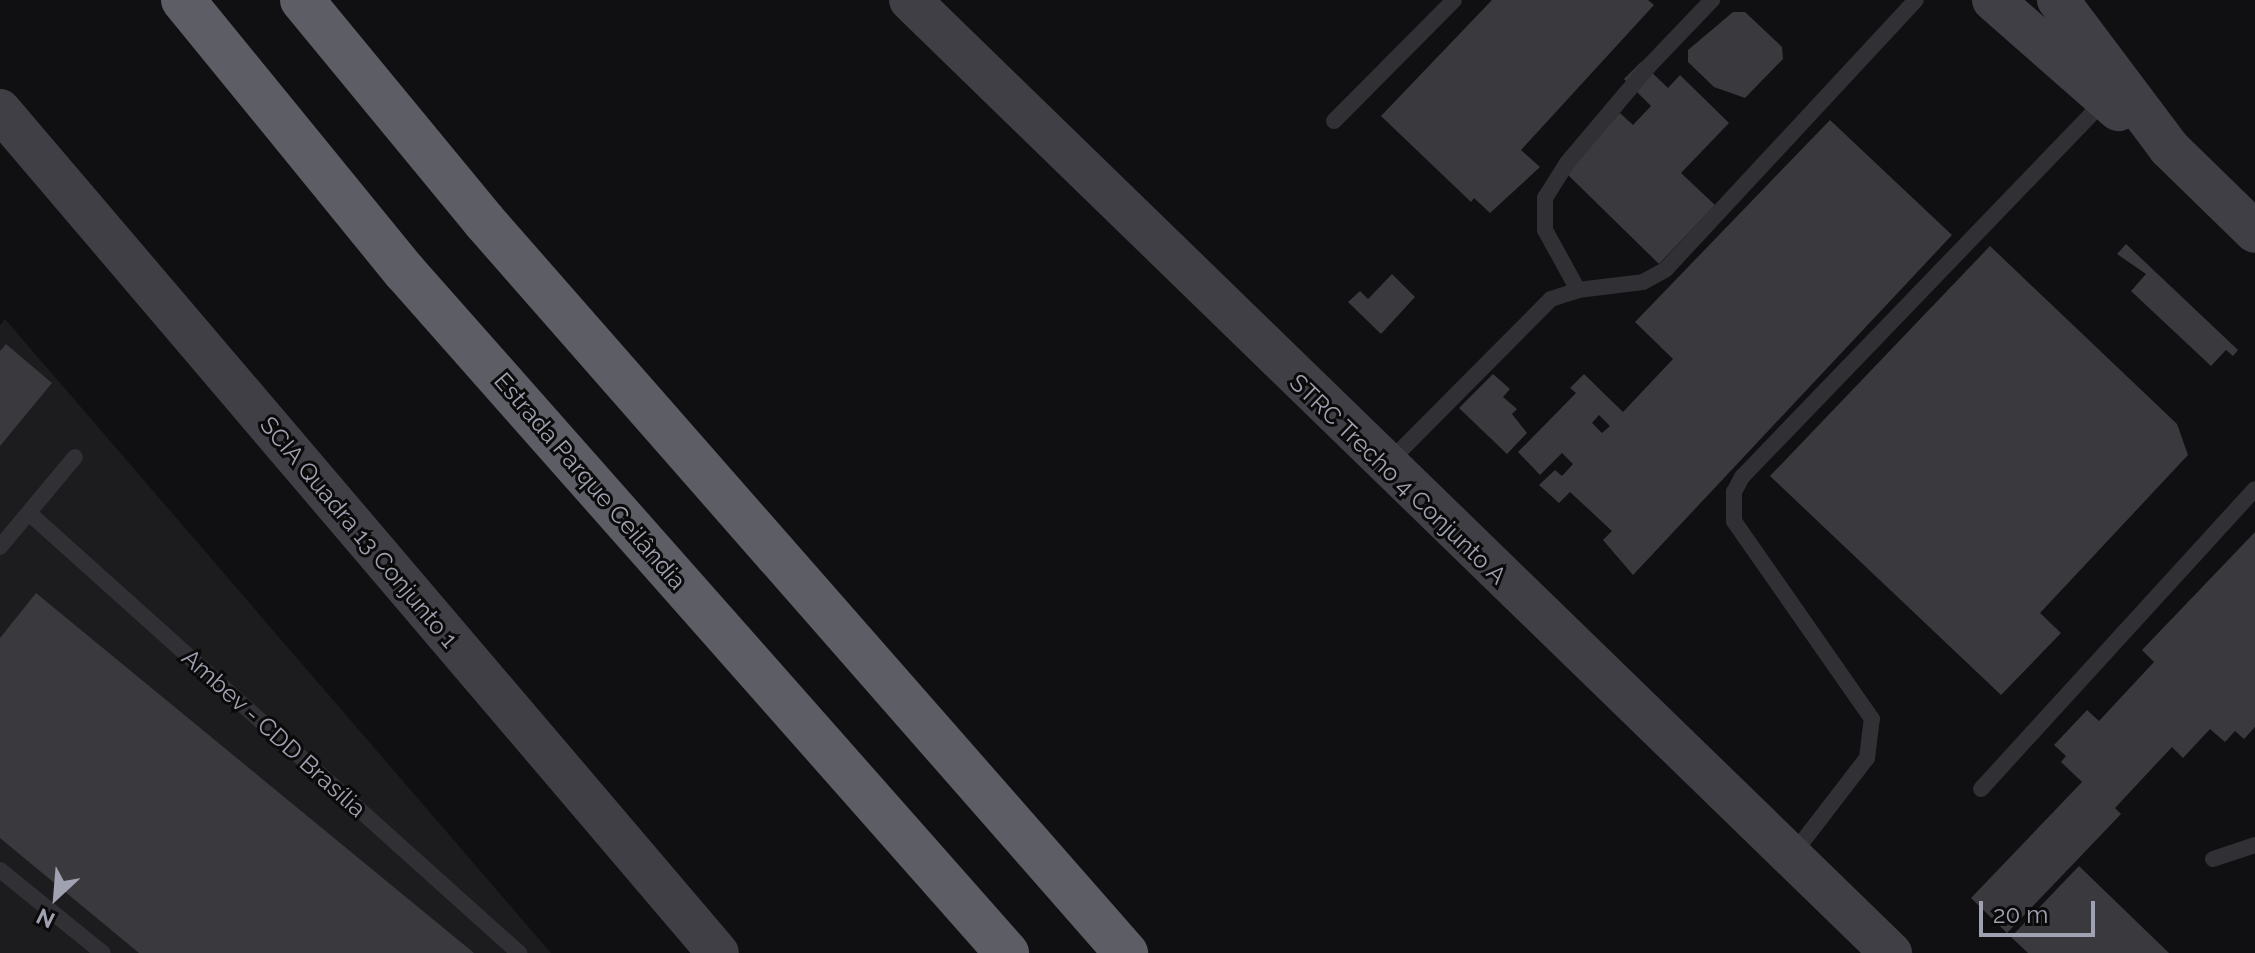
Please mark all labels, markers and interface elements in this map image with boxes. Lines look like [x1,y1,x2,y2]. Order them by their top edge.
street label: Estrada Parque Ceilândia [488,367,692,595]
street label: STRC Trecho 4 Conjunto A [1283,367,1513,591]
street label: SCIA Quadra 13 Conjunto 1 [254,410,464,654]
street label: Ambev - CDD Brasília [176,643,372,823]
north arrow [16,857,96,937]
scale bar [1983,885,2099,935]
text: 20 m [1993,900,2048,929]
text: N [32,903,59,934]

